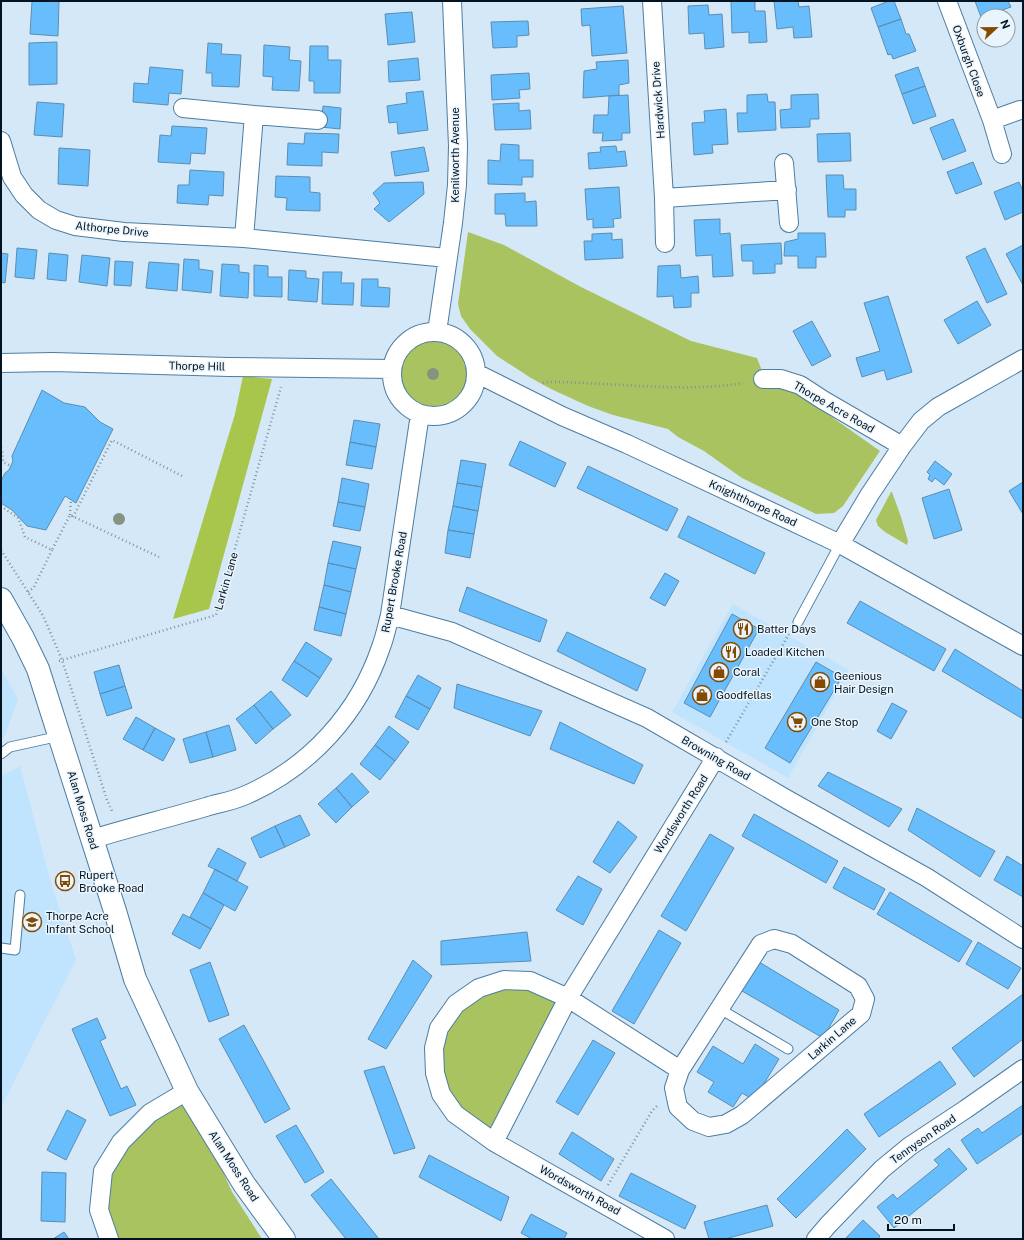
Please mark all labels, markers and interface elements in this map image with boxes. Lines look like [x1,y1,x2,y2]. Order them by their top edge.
north arrow [976,8,1016,48]
text: N [998,18,1012,30]
street label: Oxburgh Close [950,23,988,99]
street label: Hardwick Drive [649,61,667,139]
street label: Kenilworth Avenue [449,107,461,203]
street label: Althorpe Drive [75,219,149,239]
street label: Thorpe Hill [169,360,225,372]
street label: Thorpe Acre Road [791,379,877,435]
street label: Knightthorpe Road [707,477,799,529]
street label: Rupert Brooke Road [379,530,409,634]
street label: Larkin Lane [212,551,240,611]
restaurant icon: Batter Days [732,618,754,640]
place label: Batter Days [757,623,817,635]
restaurant icon: Loaded Kitchen [720,641,742,663]
place label: Loaded Kitchen [745,646,825,658]
shop icon: Coral [708,661,730,683]
place label: Coral [733,666,760,678]
place label: Geenious Hair Design [834,670,894,695]
shop icon: Geenious Hair Design [809,671,831,693]
shop icon: Goodfellas [691,684,713,706]
place label: Goodfellas [716,689,772,701]
supermarket icon: One Stop [786,711,808,733]
place label: One Stop [811,716,859,728]
street label: Browning Road [679,733,753,783]
street label: Alan Moss Road [65,769,101,851]
street label: Wordsworth Road [652,772,710,856]
place label: Rupert Brooke Road [79,869,144,894]
bus stop icon: Rupert Brooke Road [54,870,76,892]
place label: Thorpe Acre Infant School [46,910,114,935]
school or university icon: Thorpe Acre Infant School [21,911,43,933]
street label: Larkin Lane [806,1014,858,1062]
street label: Tennyson Road [888,1112,958,1166]
street label: Alan Moss Road [207,1128,261,1204]
street label: Wordsworth Road [537,1163,623,1217]
scale bar [888,1206,954,1232]
text: 20 m [894,1213,922,1227]

